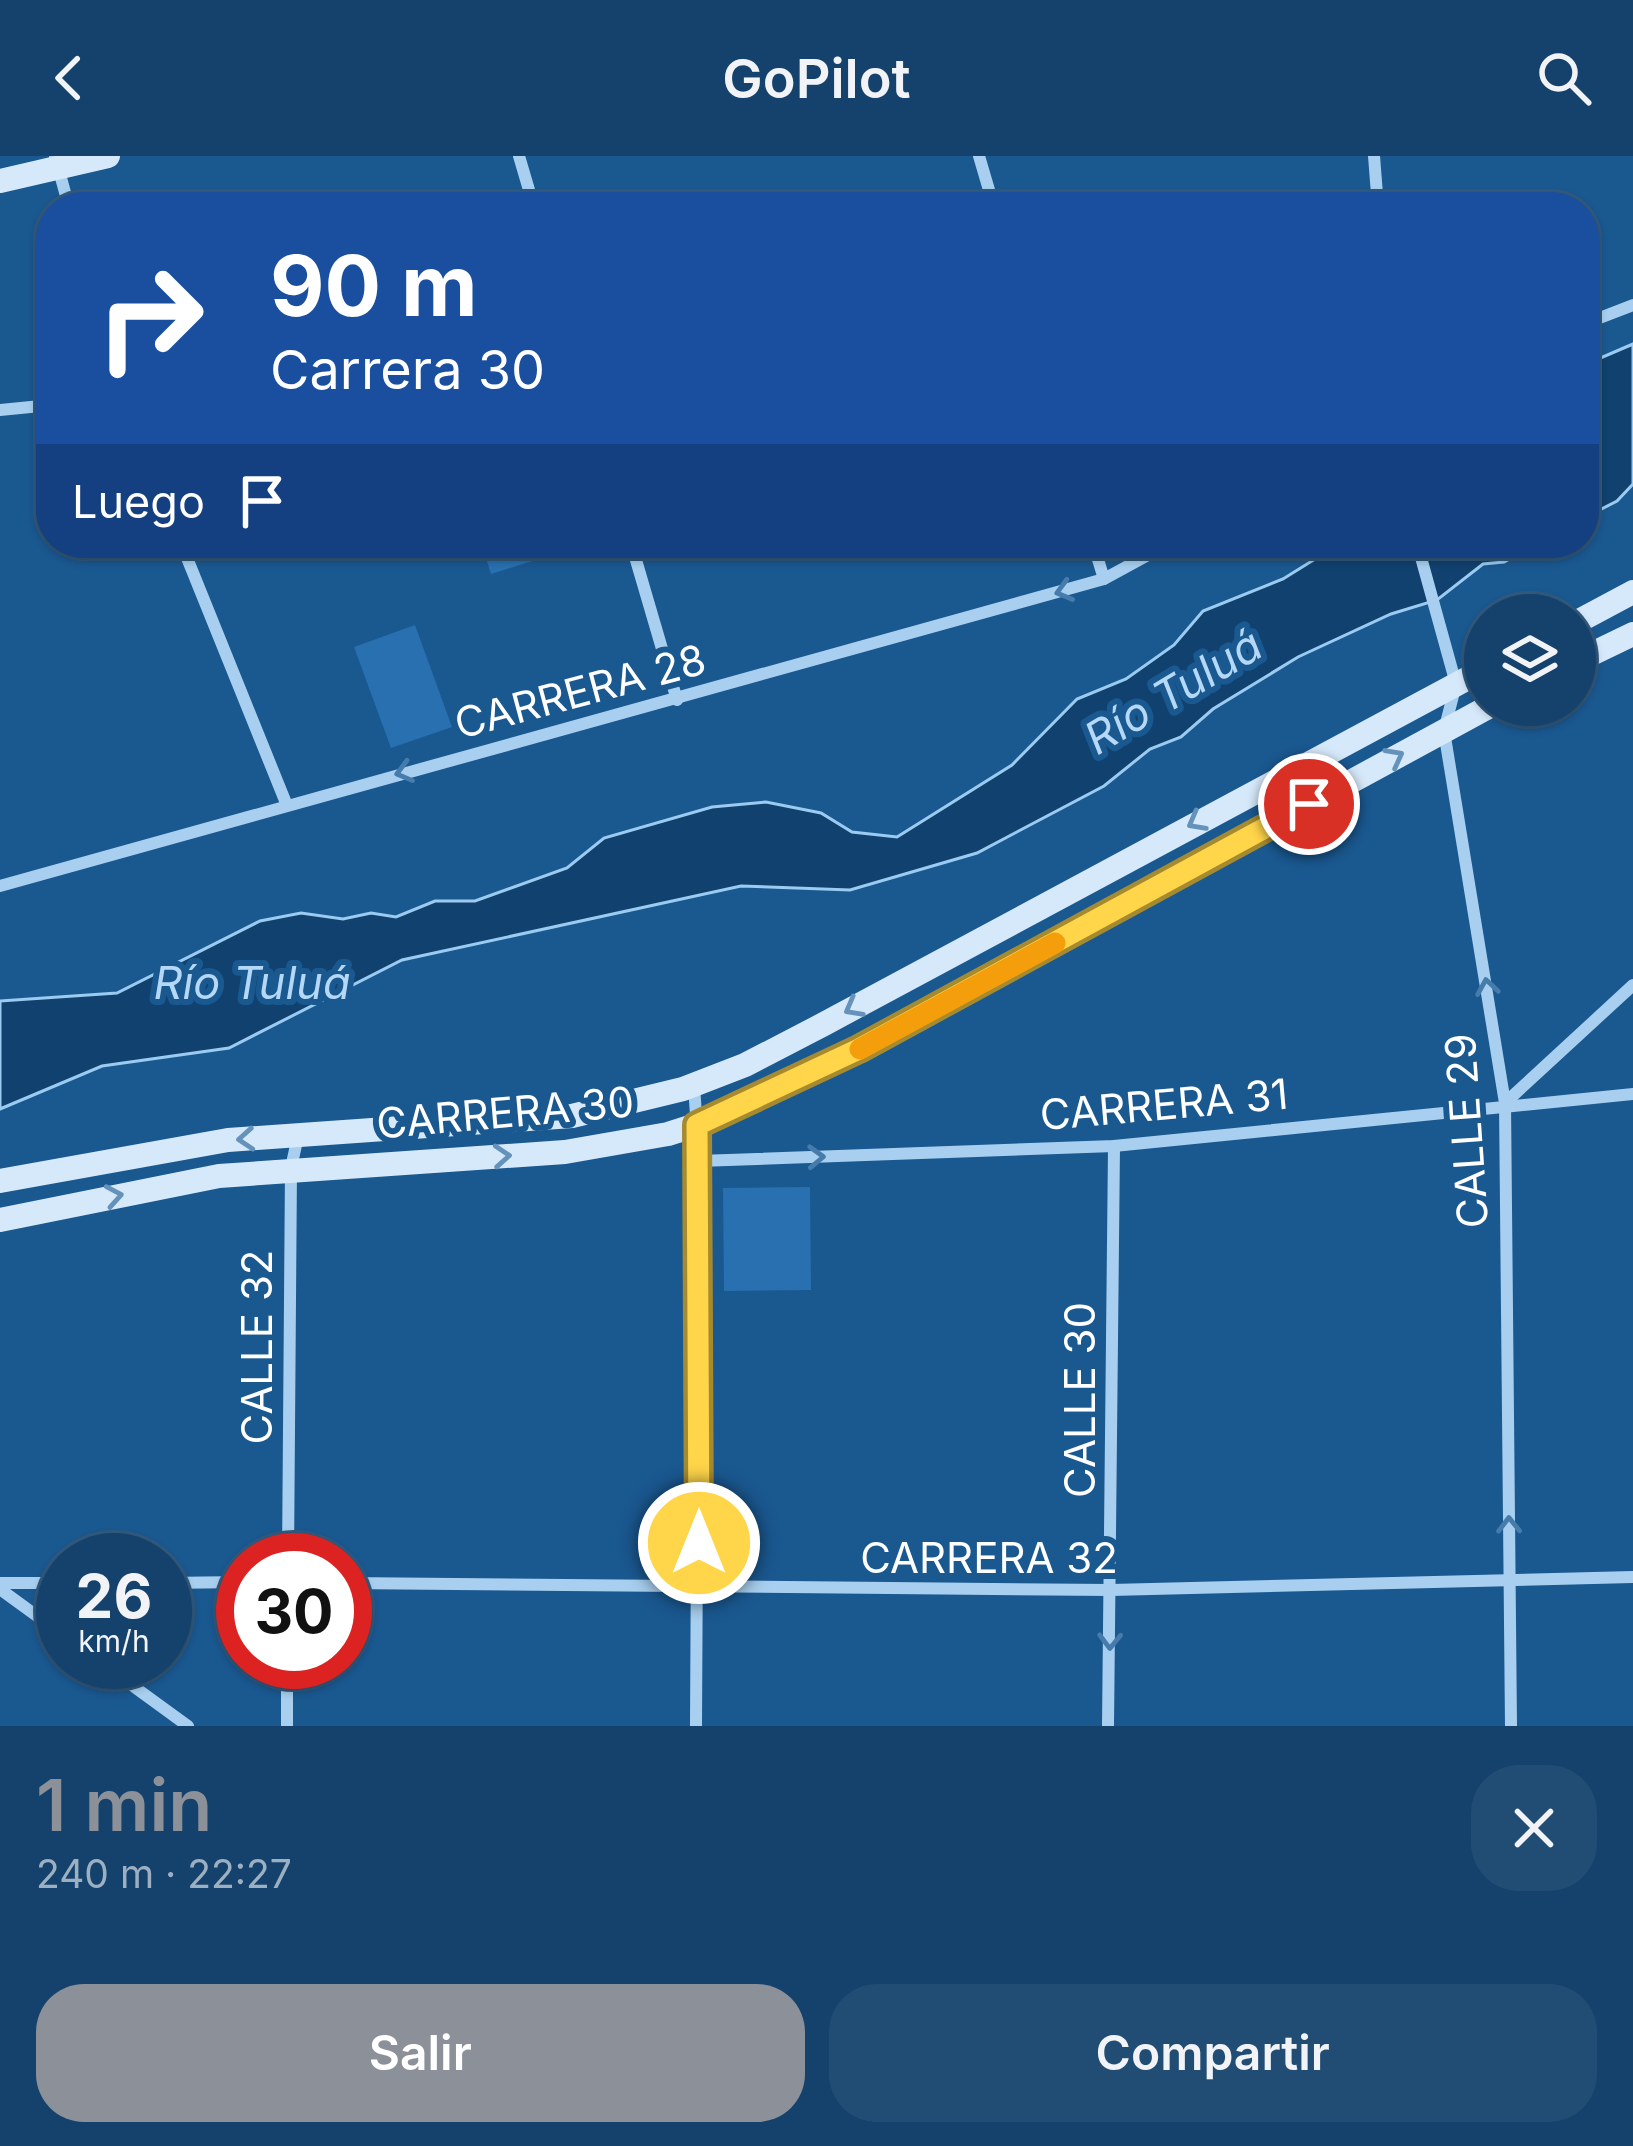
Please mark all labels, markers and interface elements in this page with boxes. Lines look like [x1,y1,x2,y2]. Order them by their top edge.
icon: back [36,45,102,111]
icon: search [1531,45,1597,111]
text: GoPilot [722,46,911,111]
text: 90 m [270,235,478,336]
icon: right [72,240,228,396]
text: Carrera 30 [270,337,545,402]
icon: arrive [229,468,295,534]
text: Luego [72,474,205,529]
one-way arrow [1054,576,1075,601]
map controls [1464,594,1596,726]
button: layers [1464,594,1596,726]
water label: Río Tuluá [1074,617,1272,765]
street label: CARRERA 28 [449,633,711,749]
one-way arrow [1382,748,1403,771]
pin [1258,753,1360,855]
one-way arrow [395,757,415,782]
icon: arrive [1276,771,1342,837]
one-way arrow [1188,808,1209,831]
water label: Río Tuluá [153,955,351,1010]
one-way arrow [1475,977,1500,997]
one-way arrow [845,994,866,1017]
street label: CALLE 29 [1434,1032,1498,1230]
street label: CARRERA 31 [1038,1068,1290,1140]
street label: CARRERA 30 [374,1075,636,1149]
one-way arrow [236,1126,255,1151]
one-way arrow [493,1144,512,1170]
one-way arrow [807,1144,826,1170]
one-way arrow [104,1184,124,1209]
street label: CALLE 32 [231,1250,282,1444]
street label: CALLE 30 [1054,1302,1105,1498]
position arrow [636,1480,762,1606]
one-way arrow [1496,1515,1522,1533]
street label: CARRERA 32 [860,1532,1118,1583]
speed limit sign: 30 [216,1533,372,1689]
text: 26 [76,1560,152,1632]
text: km/h [78,1623,150,1659]
one-way arrow [1097,1632,1123,1651]
text: 1 min [36,1761,212,1848]
button: close [1471,1765,1597,1891]
text: 240 m · 22:27 [36,1850,292,1897]
button: Salir [36,1984,805,2122]
button: Compartir [829,1984,1597,2122]

